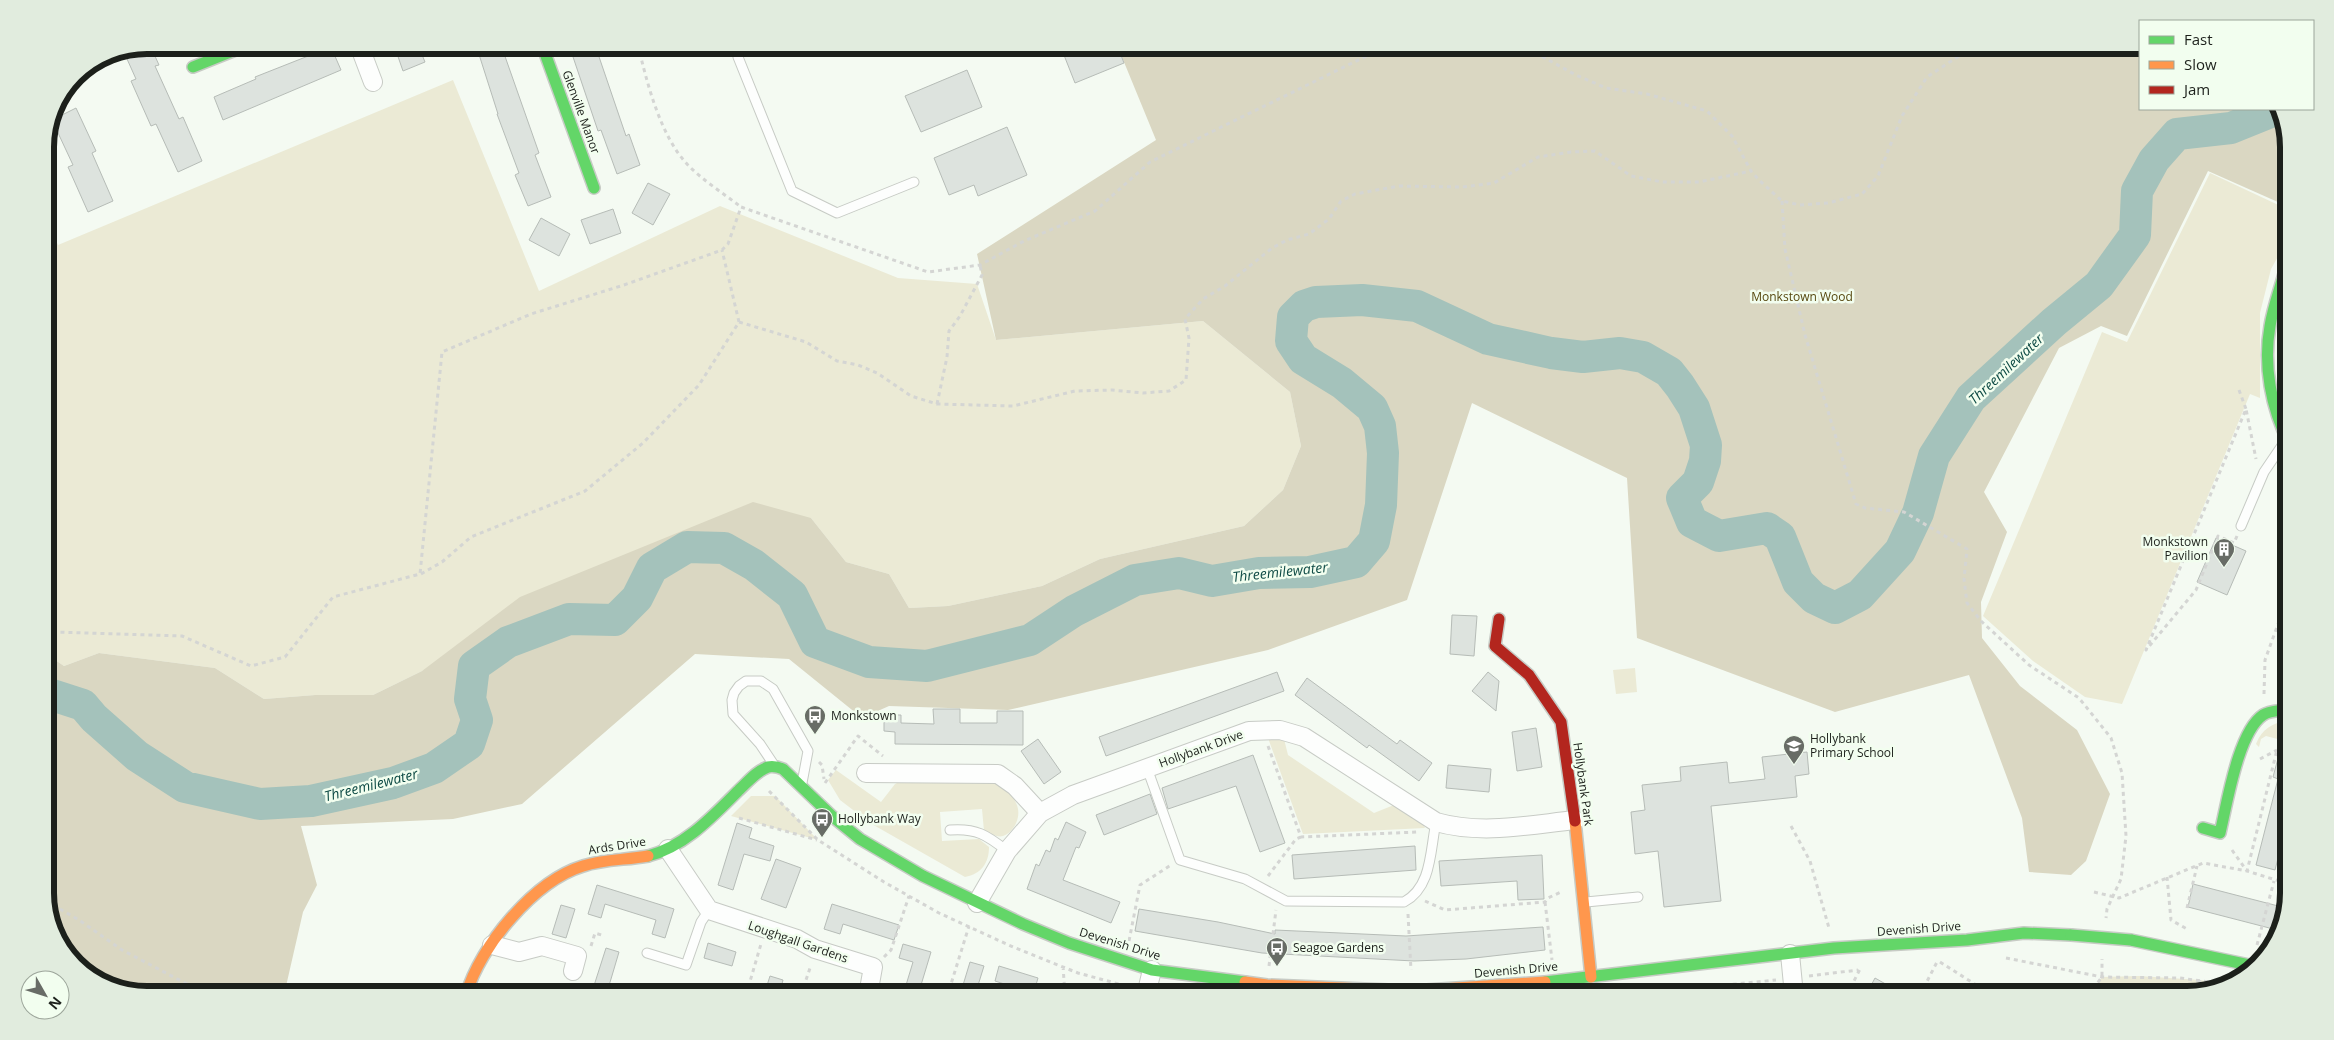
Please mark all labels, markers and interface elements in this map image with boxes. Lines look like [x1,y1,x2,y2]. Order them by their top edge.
legend [2139,20,2314,110]
text: Fast [2184,29,2213,49]
text: Slow [2184,54,2217,74]
street label: Glenville Manor [558,68,604,156]
text: Jam [2182,79,2210,99]
park label: Monkstown Wood [1751,288,1853,305]
water label: Threemilewater [1964,329,2048,408]
place label: Monkstown Pavilion [2142,533,2208,564]
building icon: Monkstown Pavilion [2212,537,2236,568]
water label: Threemilewater [1231,557,1329,586]
bus stop icon: Monkstown [803,704,827,735]
place label: Monkstown [831,707,897,724]
street label: Hollybank Drive [1156,725,1245,772]
place label: Hollybank Primary School [1810,730,1894,761]
school or university icon: Hollybank Primary School [1782,734,1806,765]
street label: Hollybank Park [1569,741,1598,827]
water label: Threemilewater [322,764,420,805]
bus stop icon: Hollybank Way [810,807,834,838]
place label: Hollybank Way [838,810,922,827]
street label: Ards Drive [587,833,647,858]
street label: Loughgall Gardens [746,916,851,967]
street label: Devenish Drive [1876,917,1962,940]
street label: Devenish Drive [1077,923,1163,964]
bus stop icon: Seagoe Gardens [1265,936,1289,967]
place label: Seagoe Gardens [1293,939,1384,956]
street label: Devenish Drive [1473,957,1559,982]
north arrow [20,970,70,1020]
text: N [45,993,66,1014]

